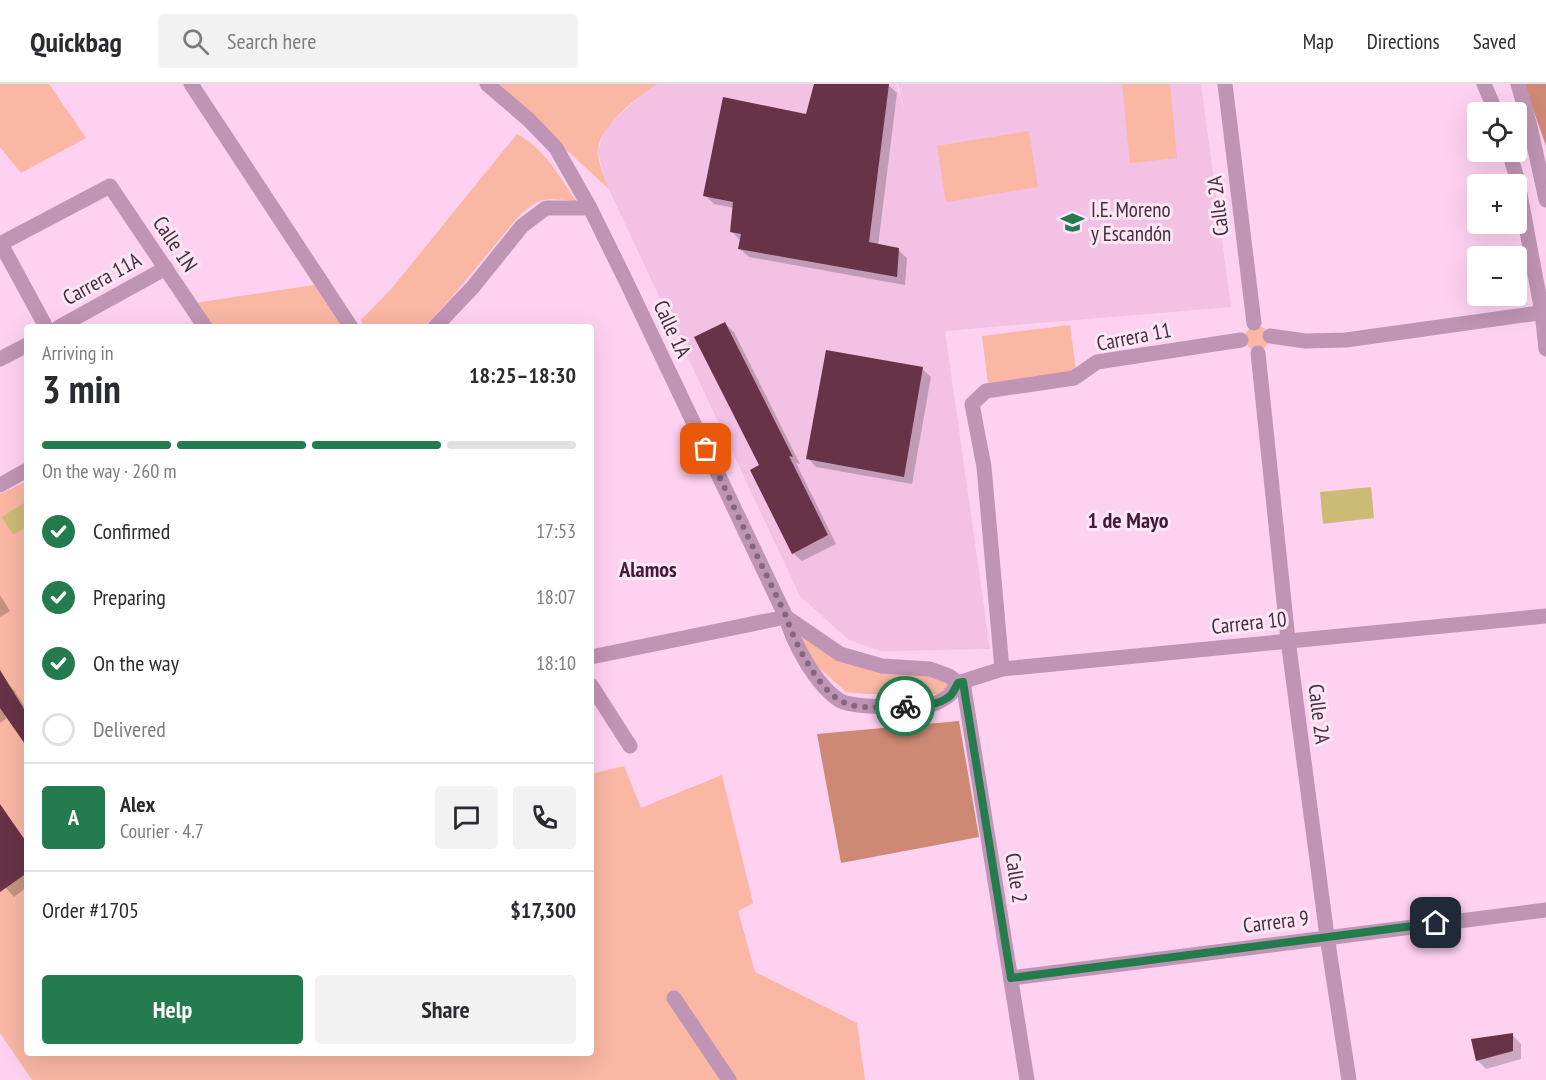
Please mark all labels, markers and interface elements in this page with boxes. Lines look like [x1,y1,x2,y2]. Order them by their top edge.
search box [158,14,578,68]
text: Quickbag [30,23,122,60]
icon: search [179,25,212,58]
text: Search here [227,27,316,55]
text: Map [1303,28,1334,55]
text: Directions [1367,28,1440,55]
text: Saved [1473,28,1516,55]
map controls [1467,102,1527,306]
button: locate [1467,102,1527,162]
button: + [1467,174,1527,234]
street label: Calle 2A [1200,175,1235,238]
place label: I.E. Moreno y Escandón [1091,196,1171,247]
school or university icon: I.E. Moreno y Escandón [1060,209,1086,235]
street label: Calle 1N [147,211,204,277]
street label: Carrera 11A [58,246,146,311]
button: − [1467,246,1527,306]
street label: Calle 1A [648,296,697,362]
street label: Carrera 11 [1094,316,1174,357]
text: Arriving in [42,340,114,366]
text: 18:25–18:30 [469,361,576,389]
text: 3 min [42,363,121,414]
pin [680,423,731,474]
icon: bag [689,432,722,465]
text: On the way · 260 m [42,458,177,484]
district label: 1 de Mayo [1088,506,1169,534]
icon: check [42,515,75,548]
text: Confirmed [93,517,170,545]
text: 17:53 [536,518,576,544]
district label: Alamos [618,555,677,583]
icon: check [42,581,75,614]
text: Preparing [93,583,166,611]
text: 18:07 [536,584,576,610]
street label: Carrera 10 [1210,605,1288,640]
icon: check [42,647,75,680]
text: On the way [93,649,179,677]
text: 18:10 [536,650,576,676]
courier [875,676,935,736]
street label: Calle 2A [1302,682,1337,745]
icon: bike [889,690,922,723]
text: Delivered [93,715,166,743]
button: chat [435,786,498,849]
button: phone [513,786,576,849]
text: Alex [120,790,155,818]
text: A [68,803,79,831]
text: Courier · 4.7 [120,818,204,844]
street label: Calle 2 [999,851,1034,905]
text: Order #1705 [42,896,139,924]
text: $17,300 [510,896,576,924]
pin [1410,897,1461,948]
street label: Carrera 9 [1242,904,1310,939]
icon: home [1419,906,1452,939]
button: Help [42,975,303,1044]
button: Share [315,975,576,1044]

